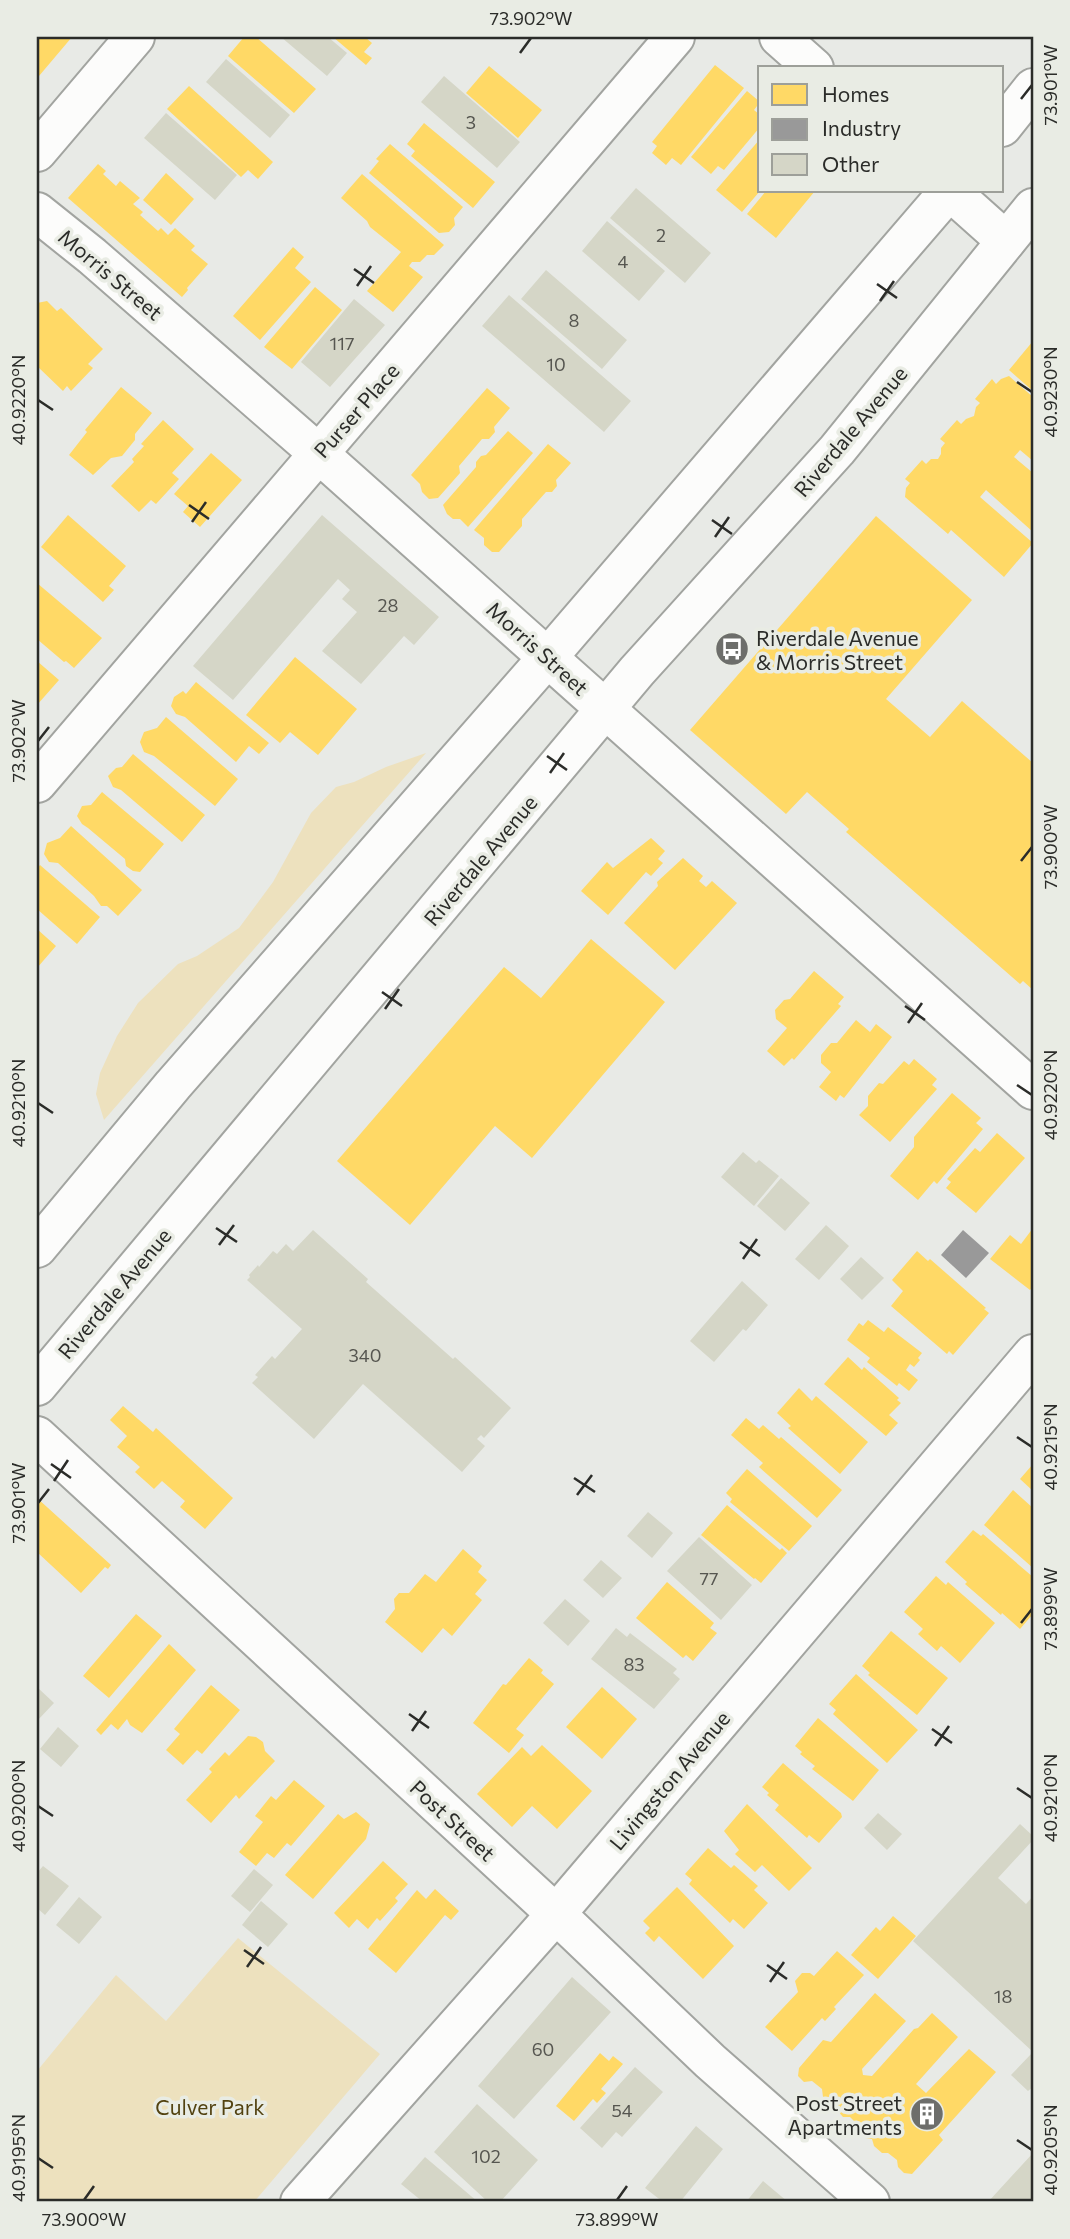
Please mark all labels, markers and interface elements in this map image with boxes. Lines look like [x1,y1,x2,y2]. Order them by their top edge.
text: 73.902°W [490,7,572,29]
text: 73.901°W [1039,45,1061,125]
legend [758,66,1004,192]
text: Homes [822,81,889,106]
house number: 3 [466,111,476,133]
text: Industry [822,115,901,140]
text: Other [822,151,879,176]
street label: Morris Street [54,223,168,325]
house number: 2 [656,224,666,246]
house number: 4 [618,250,629,272]
house number: 8 [569,309,580,331]
house number: 117 [330,332,354,354]
text: 40.9230°N [1039,346,1061,438]
house number: 10 [546,353,566,375]
text: 40.9220°N [7,355,29,445]
street label: Purser Place [308,358,404,462]
street label: Riverdale Avenue [788,361,912,501]
house number: 28 [378,594,399,616]
street label: Morris Street [482,596,594,700]
place label: Riverdale Avenue & Morris Street [756,625,919,674]
bus stop icon: Riverdale Avenue & Morris Street [713,630,751,668]
text: 73.902°W [7,700,29,782]
street label: Riverdale Avenue [418,790,542,930]
text: 73.900°W [1039,805,1061,889]
text: 40.9220°N [1039,1050,1061,1140]
text: 40.9210°N [7,1059,29,1147]
street label: Riverdale Avenue [52,1223,176,1363]
house number: 340 [349,1344,381,1366]
text: 40.9215°N [1039,1403,1061,1491]
text: 73.901°W [7,1463,29,1543]
house number: 77 [699,1567,719,1589]
text: 73.899°W [1039,1568,1061,1650]
house number: 83 [623,1653,645,1675]
street label: Livingston Avenue [604,1705,734,1855]
text: 40.9210°N [1039,1754,1061,1842]
text: 40.9200°N [7,1760,29,1852]
street label: Post Street [405,1774,501,1866]
house number: 18 [994,1985,1012,2007]
house number: 60 [532,2038,554,2060]
place label: Post Street Apartments [788,2090,902,2139]
park label: Culver Park [155,2094,265,2119]
building icon: Post Street Apartments [908,2095,946,2133]
house number: 54 [611,2099,633,2121]
text: 40.9205°N [1039,2104,1061,2196]
text: 40.9195°N [7,2114,29,2202]
house number: 102 [471,2145,501,2167]
text: 73.900°W [42,2208,126,2230]
text: 73.899°W [576,2208,658,2230]

